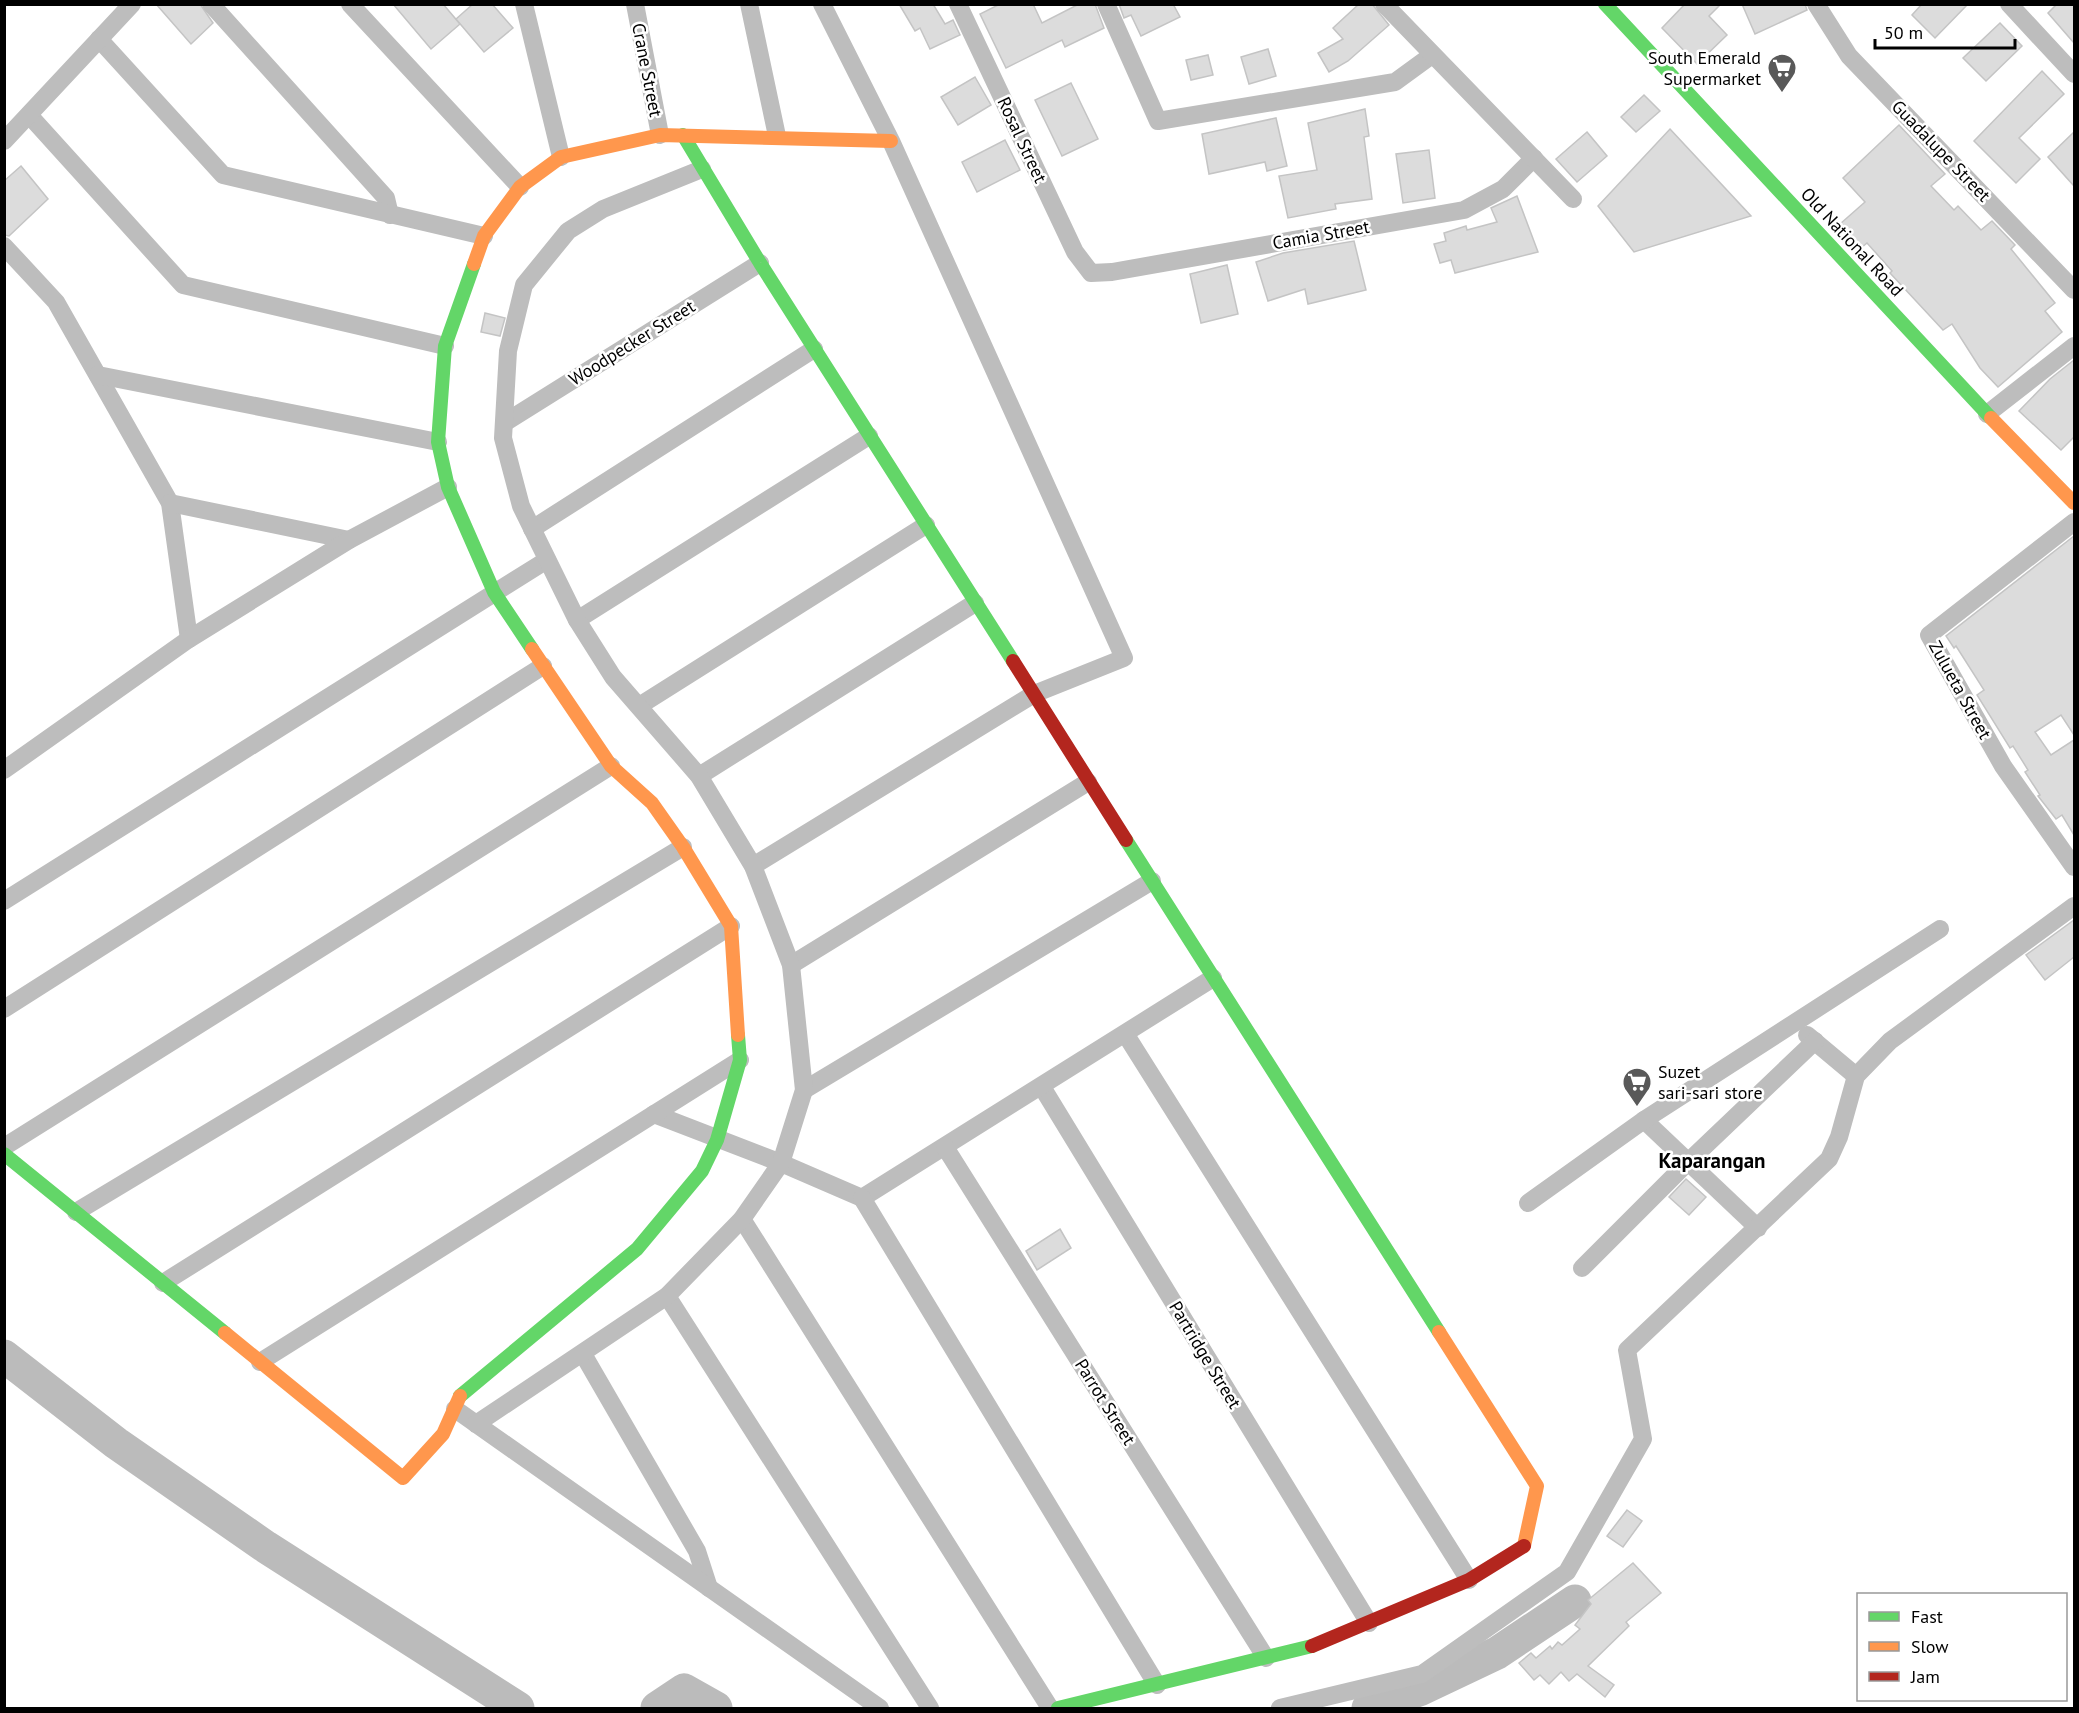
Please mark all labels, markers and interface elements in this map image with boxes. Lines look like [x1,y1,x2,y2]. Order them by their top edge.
scale bar [1875,12,2014,50]
street label: Crane Street [627,21,668,119]
text: 50 m [1884,21,1923,44]
place label: South Emerald Supermarket [1648,46,1761,90]
supermarket icon: South Emerald Supermarket [1766,52,1798,94]
street label: Rosal Street [993,93,1052,186]
street label: Guadalupe Street [1887,95,1996,206]
street label: Old National Road [1796,182,1909,301]
street label: Camia Street [1271,215,1371,254]
street label: Woodpecker Street [564,295,699,391]
street label: Zulueta Street [1924,637,1997,743]
place label: Suzet sari-sari store [1658,1060,1763,1104]
supermarket icon: Suzet sari-sari store [1621,1066,1653,1108]
district label: Kaparangan [1658,1147,1766,1174]
street label: Partridge Street [1164,1297,1247,1413]
street label: Parrot Street [1070,1354,1141,1449]
legend [1857,1593,2067,1701]
text: Fast [1911,1605,1943,1628]
text: Slow [1911,1635,1949,1658]
text: Jam [1910,1665,1940,1688]

